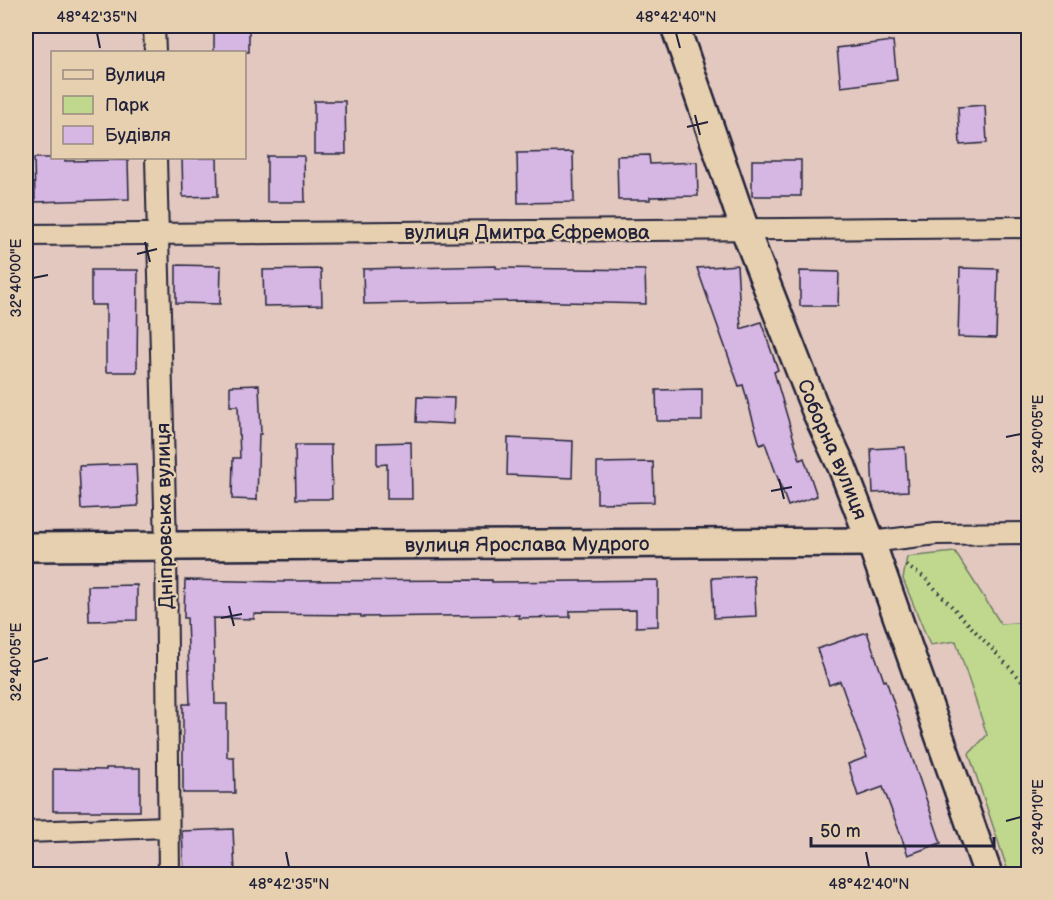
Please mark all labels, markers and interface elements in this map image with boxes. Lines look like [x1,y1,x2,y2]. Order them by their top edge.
text: 48°42'35"N [57,8,137,27]
text: 48°42'40"N [635,8,717,27]
legend [51,51,246,159]
text: Вулиця [105,65,166,86]
text: Парк [105,95,149,116]
text: Будівля [105,125,171,146]
street label: вулиця Дмитра Єфремова [404,221,650,245]
text: 32°40'00"E [7,238,26,317]
street label: Соборна вулиця [792,376,872,523]
text: 32°40'05"E [1029,395,1048,473]
street label: Дніпровська вулиця [151,423,179,609]
street label: вулиця Ярослава Мудрого [405,532,649,558]
text: 32°40'05"E [7,623,26,701]
text: 32°40'10"E [1029,779,1048,855]
scale bar [811,810,994,848]
text: 50 m [820,821,861,842]
text: 48°42'35"N [249,875,329,894]
text: 48°42'40"N [828,875,910,894]

